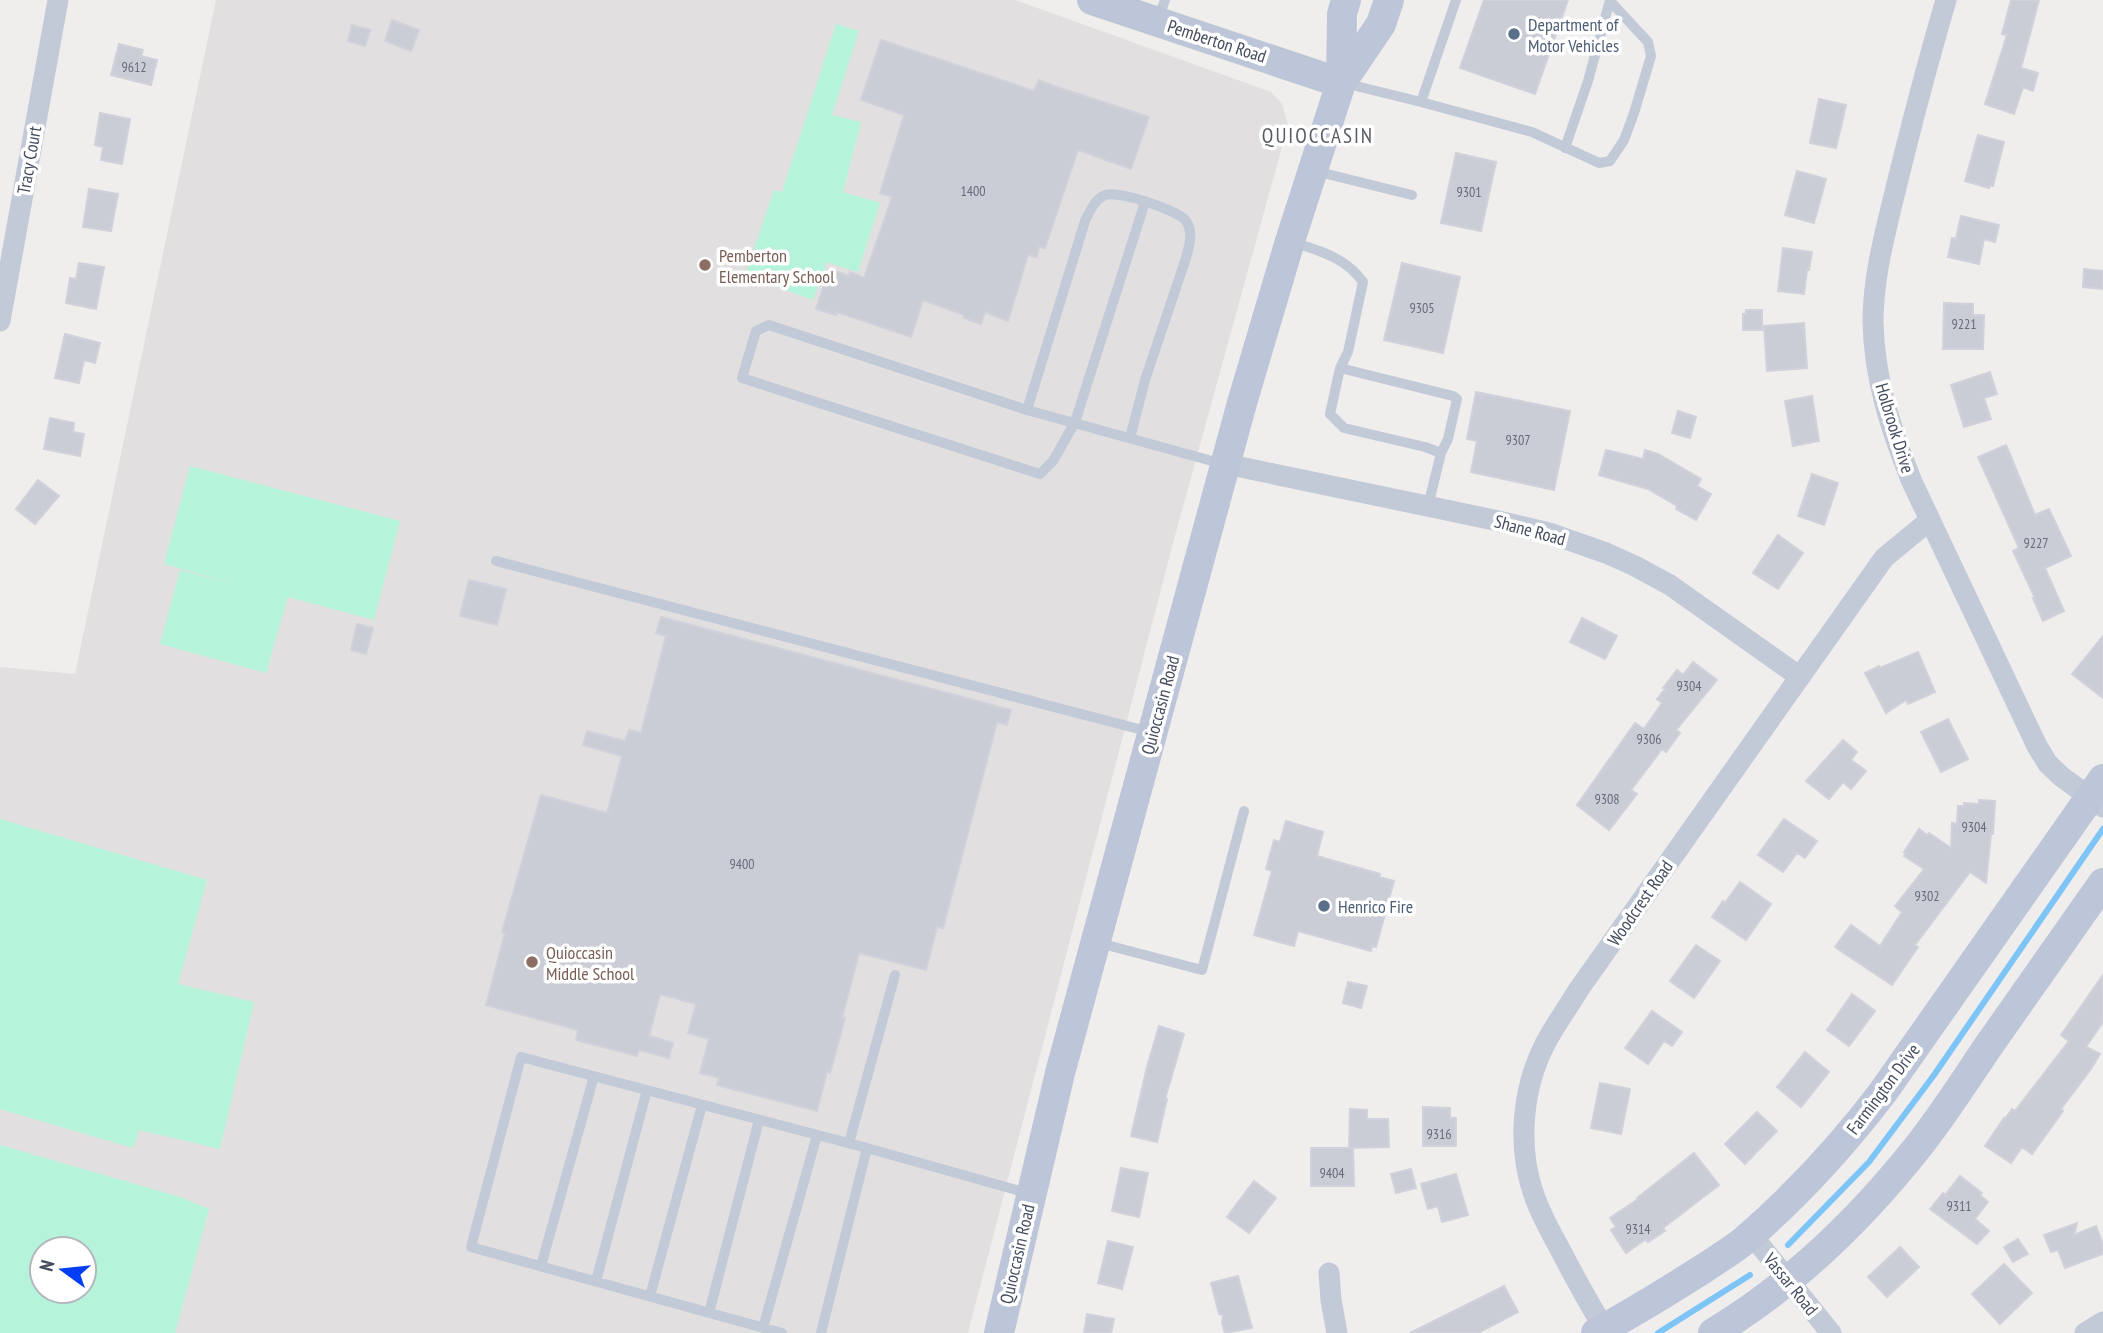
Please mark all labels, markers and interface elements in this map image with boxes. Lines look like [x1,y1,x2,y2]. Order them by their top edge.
place label: Department of Motor Vehicles [1528,13,1620,57]
street label: Pemberton Road [1165,14,1269,68]
marker: Department of Motor Vehicles [1506,26,1522,42]
house number: 9612 [121,58,147,76]
district label: QUIOCCASIN [1262,122,1374,149]
street label: Tracy Court [12,124,46,196]
house number: 1400 [960,182,986,200]
house number: 9301 [1456,183,1482,201]
place label: Pemberton Elementary School [719,244,835,288]
marker: Pemberton Elementary School [697,257,713,273]
house number: 9305 [1409,299,1435,317]
house number: 9221 [1951,315,1977,333]
street label: Holbrook Drive [1870,380,1920,476]
house number: 9307 [1505,431,1531,449]
street label: Shane Road [1492,509,1568,551]
house number: 9227 [2023,534,2049,552]
street label: Quioccasin Road [1136,653,1184,757]
house number: 9304 [1676,677,1702,695]
house number: 9306 [1636,730,1662,748]
house number: 9308 [1594,790,1620,808]
house number: 9304 [1961,818,1987,836]
house number: 9400 [729,855,755,873]
street label: Woodcrest Road [1602,856,1678,950]
house number: 9302 [1914,887,1940,905]
place label: Henrico Fire [1338,895,1413,918]
marker: Henrico Fire [1316,898,1332,914]
place label: Quioccasin Middle School [546,941,635,985]
marker: Quioccasin Middle School [524,954,540,970]
street label: Farmington Drive [1841,1039,1925,1139]
house number: 9316 [1426,1125,1452,1143]
house number: 9404 [1319,1164,1345,1182]
house number: 9311 [1946,1197,1972,1215]
street label: Quioccasin Road [994,1202,1040,1306]
house number: 9314 [1625,1220,1651,1238]
north arrow [28,1235,98,1305]
street label: Vassar Road [1758,1247,1823,1320]
text: N [34,1258,59,1274]

